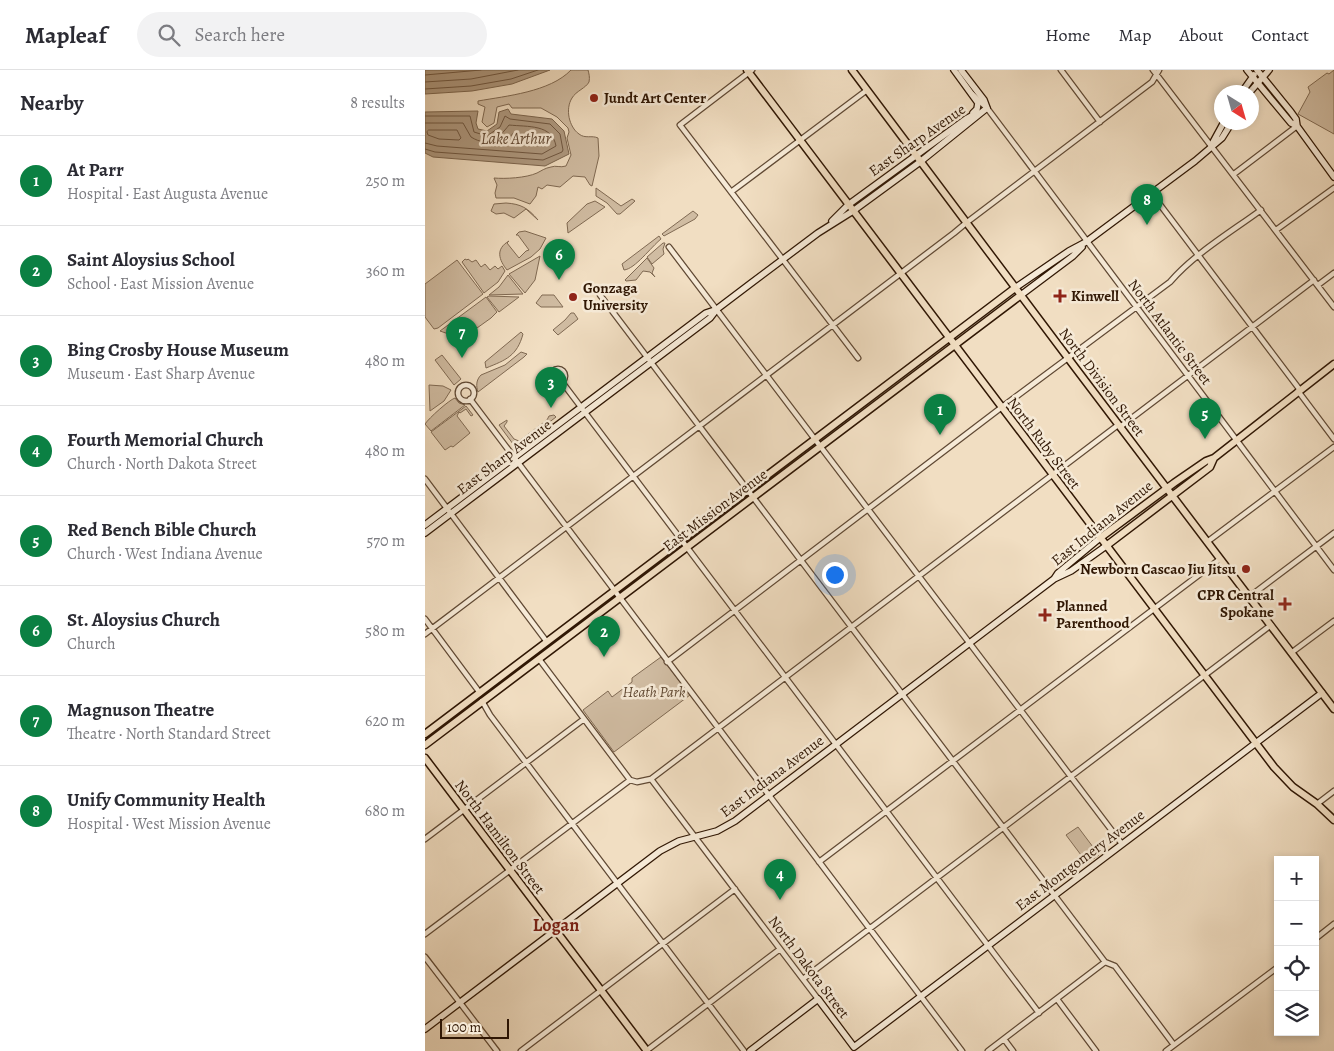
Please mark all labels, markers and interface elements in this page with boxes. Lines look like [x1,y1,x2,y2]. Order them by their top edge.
search box [137,12,487,57]
text: Mapleaf [25,19,107,51]
icon: search [155,21,183,49]
text: Search here [195,22,285,48]
text: Home [1045,23,1090,47]
text: Map [1118,23,1151,47]
text: About [1179,23,1223,47]
text: Contact [1251,23,1309,47]
north arrow [1214,85,1259,130]
place label: Jundt Art Center [604,88,706,108]
text: Nearby [20,89,83,117]
text: 8 results [350,92,405,114]
marker: Jundt Art Center [588,92,600,104]
street label: East Sharp Avenue [865,99,969,181]
water label: Lake Arthur [481,128,552,150]
text: At Parr [67,157,124,183]
text: 1 [33,170,39,192]
text: 250 m [366,170,405,192]
text: Hospital · East Augusta Avenue [67,183,268,205]
pin: 8 [1131,184,1163,225]
pin: 6 [543,239,575,280]
text: Saint Aloysius School [67,247,235,273]
text: 2 [32,260,40,282]
text: 360 m [366,260,405,282]
text: School · East Mission Avenue [67,273,254,295]
street label: North Atlantic Street [1124,275,1216,389]
place label: Gonzaga University [583,278,649,315]
place label: Kinwell [1071,286,1119,306]
marker: Kinwell [1053,289,1067,303]
marker: Gonzaga University [567,291,579,303]
pin: 7 [446,317,478,358]
street label: North Division Street [1055,324,1149,440]
text: Bing Crosby House Museum [67,337,289,363]
text: 3 [33,350,39,372]
text: 480 m [365,350,405,372]
text: Museum · East Sharp Avenue [67,363,255,385]
pin: 3 [535,367,567,408]
street label: North Ruby Street [1003,393,1085,493]
pin: 1 [924,394,956,435]
pin: 5 [1189,398,1221,439]
street label: East Sharp Avenue [453,415,556,499]
text: Fourth Memorial Church [67,427,264,453]
text: 4 [32,440,40,462]
text: 480 m [365,440,405,462]
text: Church · North Dakota Street [67,453,257,475]
street label: East Mission Avenue [659,464,772,556]
street label: East Indiana Avenue [1047,476,1157,570]
text: Red Bench Bible Church [67,517,257,543]
text: 5 [33,530,39,552]
text: 570 m [366,530,405,552]
text: Church · West Indiana Avenue [67,543,263,565]
place label: Newborn Cascao Jiu Jitsu [1080,559,1237,579]
your location [822,562,848,588]
marker: Newborn Cascao Jiu Jitsu [1240,563,1252,575]
place label: CPR Central Spokane [1197,585,1274,622]
place label: Planned Parenthood [1056,596,1131,633]
marker: CPR Central Spokane [1278,597,1292,611]
text: St. Aloysius Church [67,607,220,633]
marker: Planned Parenthood [1038,608,1052,622]
pin: 2 [588,616,620,657]
text: 6 [32,620,40,642]
text: 580 m [365,620,405,642]
text: Church [67,633,116,655]
park label: Heath Park [622,682,686,702]
text: Magnuson Theatre [67,697,214,723]
text: 7 [33,710,39,732]
text: 620 m [365,710,405,732]
text: Theatre · North Standard Street [67,723,271,745]
street label: East Indiana Avenue [716,730,828,822]
street label: North Hamilton Street [450,776,550,898]
text: Unify Community Health [67,787,266,813]
text: 8 [32,800,40,822]
text: 680 m [365,800,405,822]
street label: East Montgomery Avenue [1011,805,1149,915]
text: Hospital · West Mission Avenue [67,813,271,835]
map controls [1274,856,1319,1036]
button: + [1274,856,1319,901]
pin: 4 [764,859,796,900]
button: − [1274,901,1319,946]
street label: North Dakota Street [764,912,854,1022]
district label: Logan [533,913,579,937]
button: locate [1274,946,1319,991]
button: layers [1274,991,1319,1036]
scale bar [440,1016,509,1039]
text: 100 m [447,1018,481,1037]

